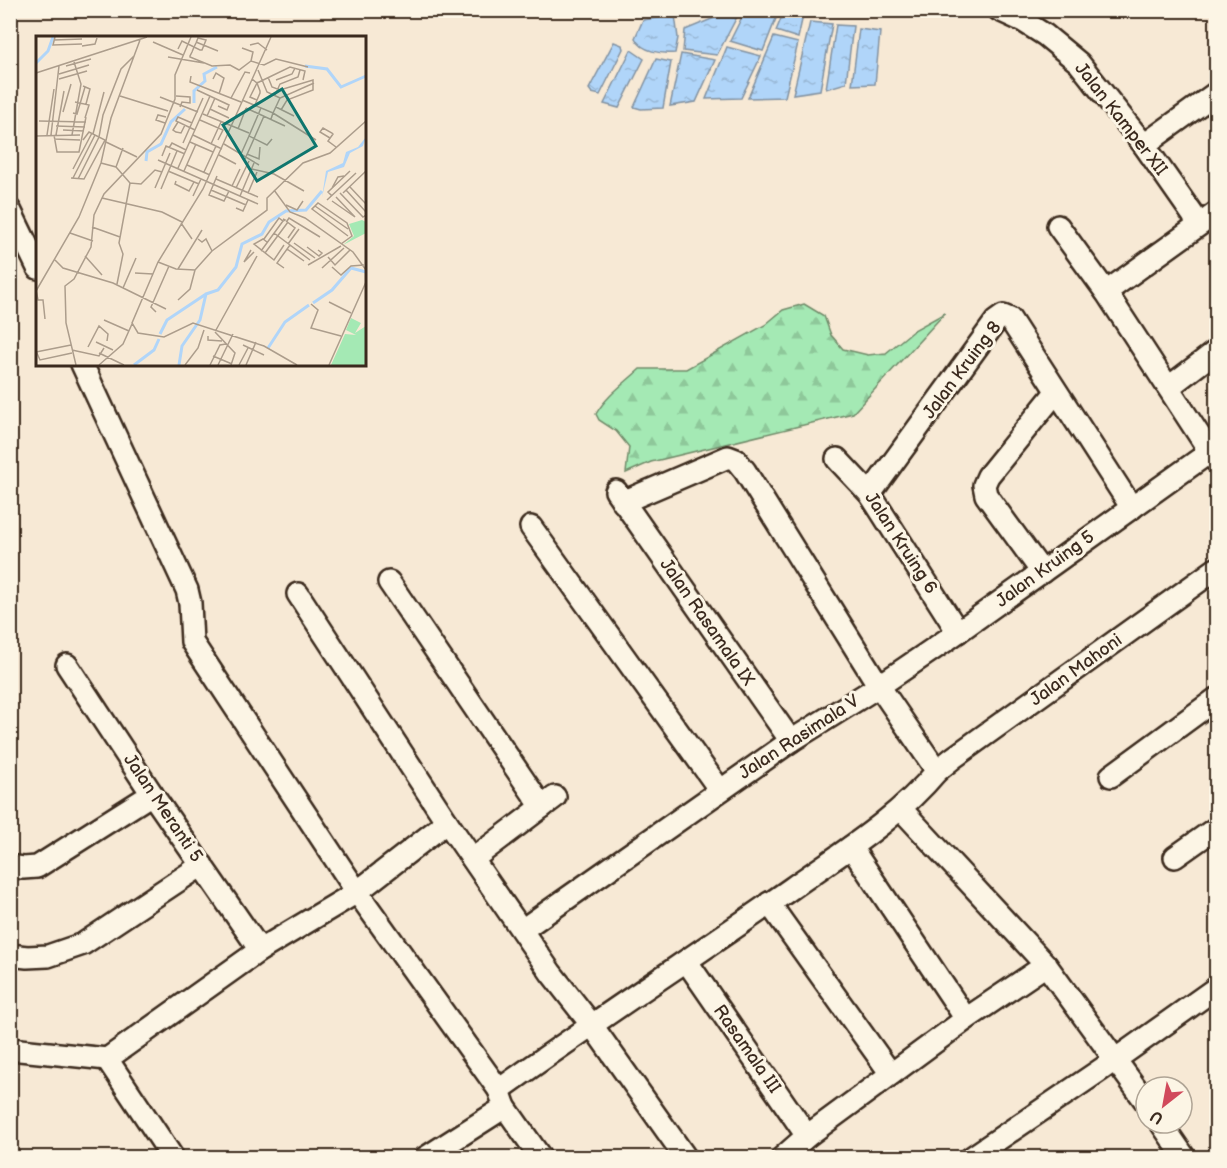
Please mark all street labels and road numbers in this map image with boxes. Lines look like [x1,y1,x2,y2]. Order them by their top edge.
street label: Jalan Kamper XII [1070,58,1172,180]
street label: Jalan Kruing 8 [919,317,1005,423]
street label: Jalan Kruing 6 [860,488,942,598]
street label: Jalan Kruing 5 [992,526,1098,612]
street label: Jalan Rasamala IX [655,554,759,690]
street label: Jalan Mahoni [1026,630,1126,710]
street label: Jalan Rasimala V [735,690,863,784]
street label: Jalan Meranti 5 [119,750,207,866]
street label: Rasamala III [709,1001,785,1097]

